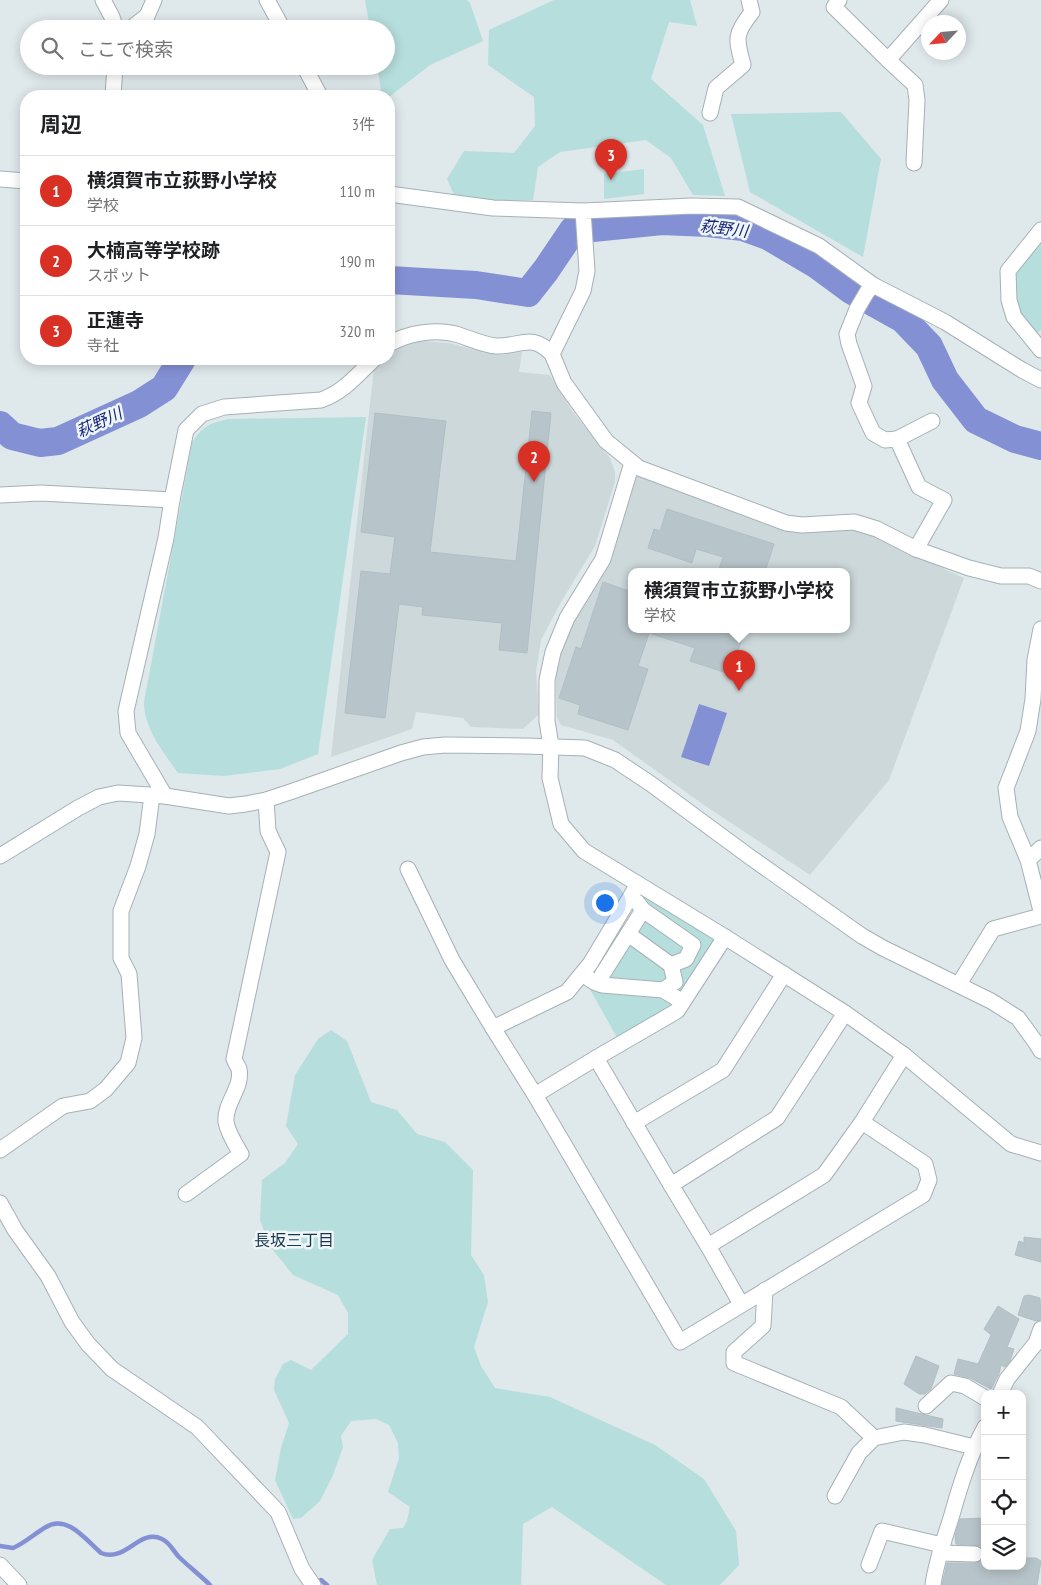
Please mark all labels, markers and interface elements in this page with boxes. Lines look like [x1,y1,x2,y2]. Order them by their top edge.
north arrow [921,15,966,60]
search box [20,20,395,75]
icon: search [38,34,66,62]
text: ここで検索 [78,37,173,61]
text: 周辺 [40,111,82,138]
text: 3件 [352,114,375,134]
pin: 3 [595,139,627,180]
text: 横須賀市立荻野小学校 [87,168,277,192]
text: 1 [52,181,60,201]
text: 110 m [340,181,375,201]
text: 学校 [87,195,119,215]
water label: 萩野川 [699,215,751,241]
text: 大楠高等学校跡 [87,238,220,262]
text: 2 [52,251,60,271]
text: 190 m [340,251,375,271]
text: スポット [87,265,151,285]
text: 正蓮寺 [87,308,144,332]
text: 3 [52,321,60,341]
text: 320 m [340,321,375,341]
text: 寺社 [87,335,119,355]
water label: 萩野川 [73,402,127,441]
pin: 2 [518,441,550,482]
popup [628,568,850,633]
text: 横須賀市立荻野小学校 [644,578,834,602]
text: 学校 [644,605,676,625]
pin: 1 [723,650,755,691]
your location [592,890,618,916]
district label: 長坂三丁目 [254,1230,334,1250]
map controls [981,1390,1026,1570]
button: + [981,1390,1026,1435]
button: − [981,1435,1026,1480]
button: locate [981,1480,1026,1525]
button: layers [981,1525,1026,1570]

